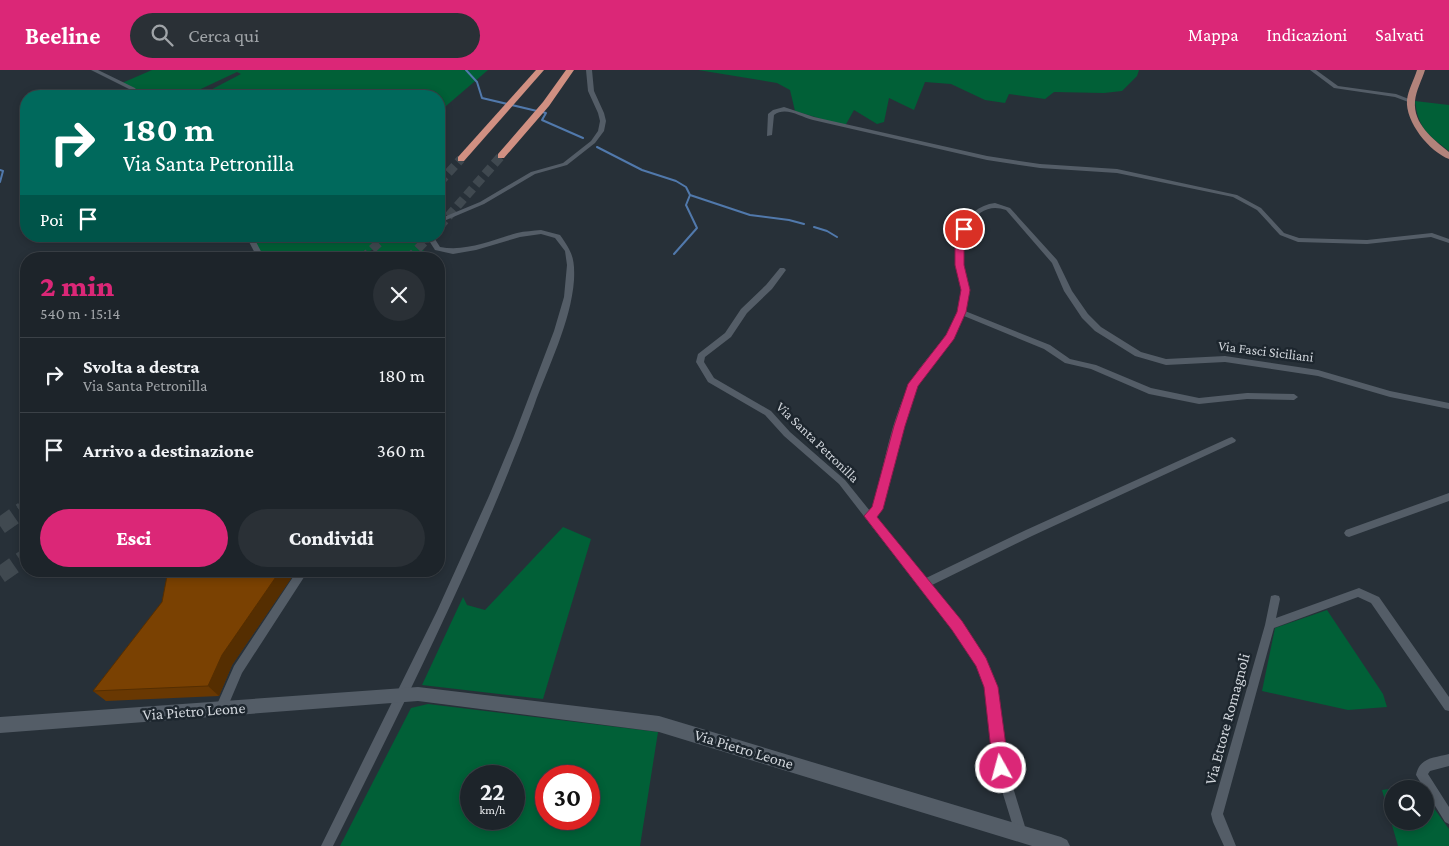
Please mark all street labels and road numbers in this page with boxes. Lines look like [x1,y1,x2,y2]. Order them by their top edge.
street label: Via Fasci Siciliani [1217,337,1315,365]
street label: Via Santa Petronilla [773,398,863,486]
street label: Via Ettore Romagnoli [1201,651,1254,787]
street label: Via Pietro Leone [142,699,246,723]
street label: Via Pietro Leone [692,726,796,772]

